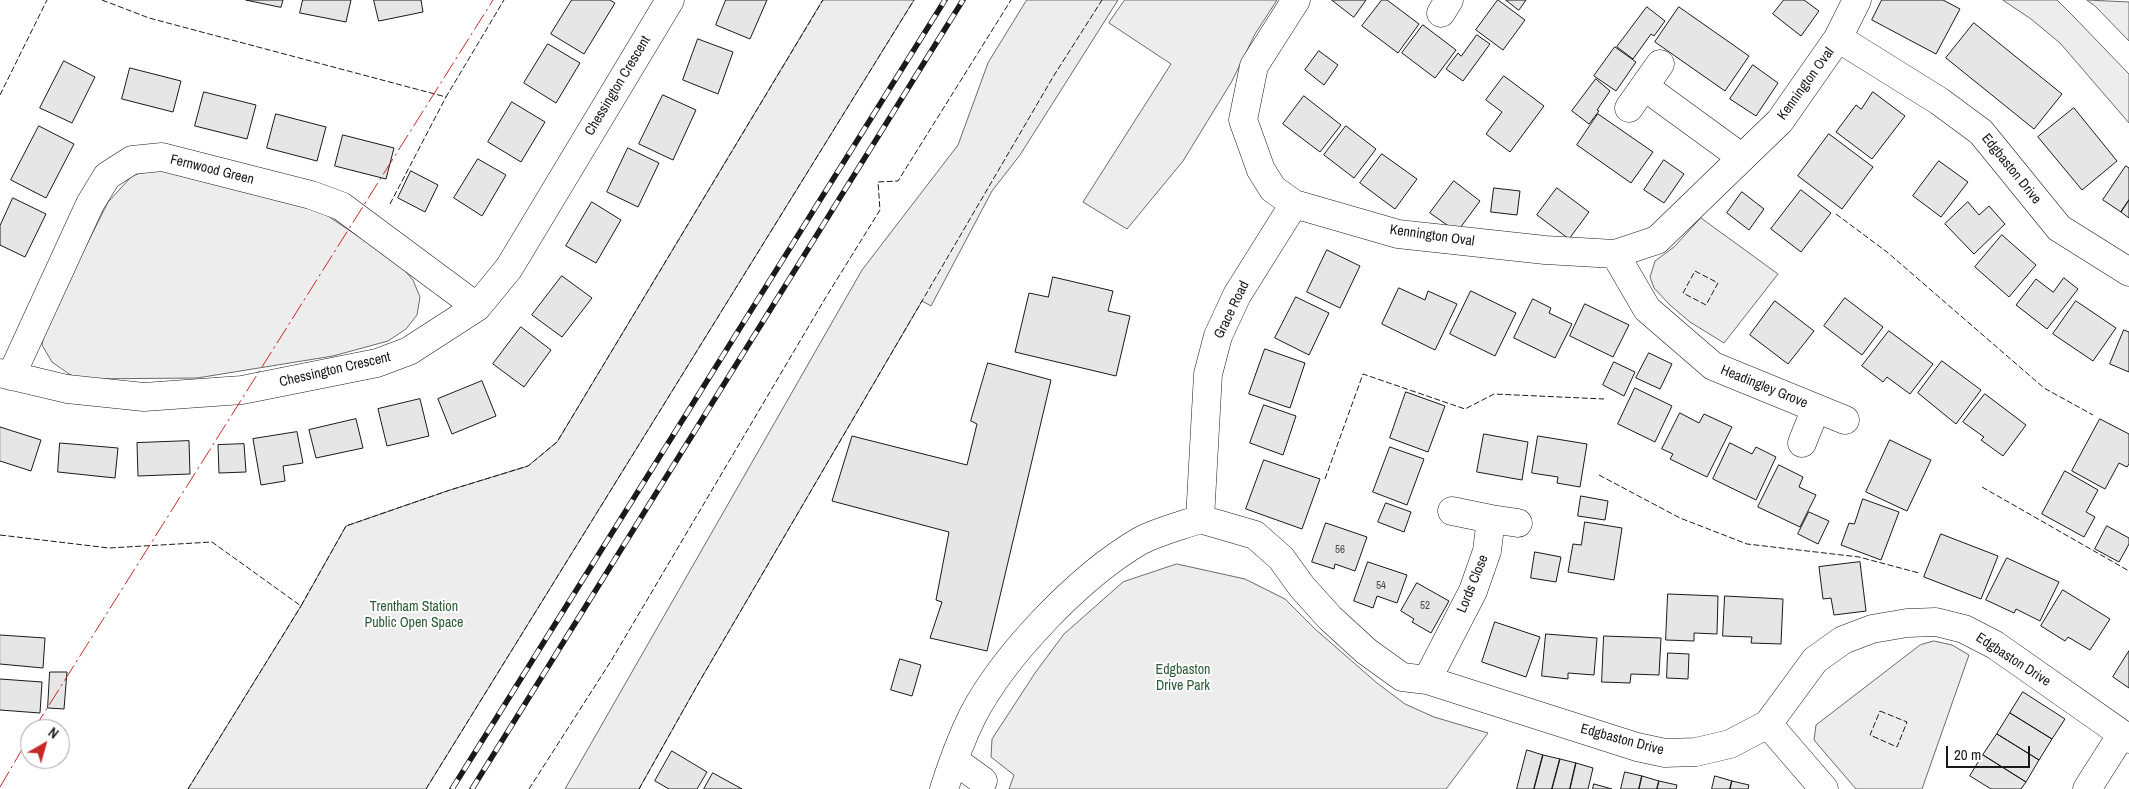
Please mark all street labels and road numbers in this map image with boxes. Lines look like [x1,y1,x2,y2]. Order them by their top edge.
street label: Chessington Crescent [582,33,654,139]
street label: Kennington Oval [1774,44,1838,124]
street label: Edgbaston Drive [1978,130,2044,208]
street label: Fernwood Green [168,151,256,189]
street label: Kennington Oval [1388,222,1476,250]
street label: Grace Road [1211,279,1253,341]
street label: Chessington Crescent [278,349,392,391]
street label: Headingley Grove [1718,362,1810,412]
street label: Lords Close [1454,552,1492,616]
street label: Edgbaston Drive [1973,630,2053,690]
street label: Edgbaston Drive [1579,721,1665,759]

